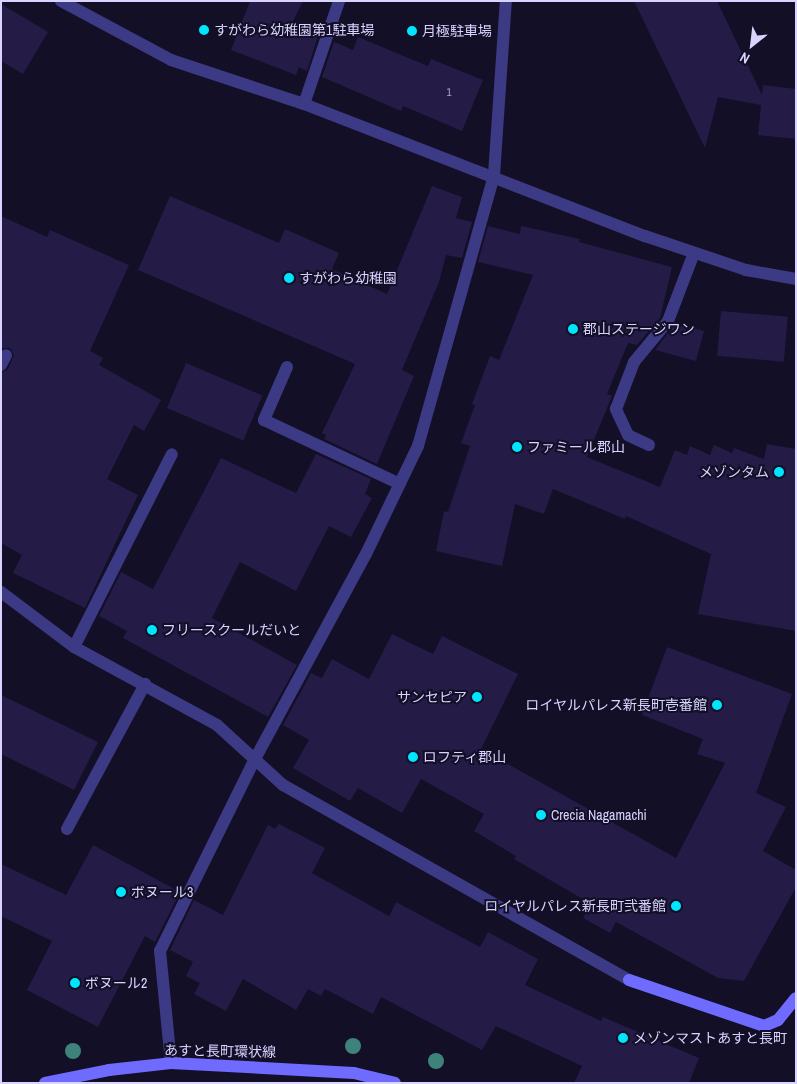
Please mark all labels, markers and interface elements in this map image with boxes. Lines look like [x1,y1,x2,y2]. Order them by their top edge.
north arrow [727,20,777,70]
place label: すがわら幼稚園第1駐車場 [214,22,374,38]
place label: 月極駐車場 [422,23,492,39]
marker: すがわら幼稚園第1駐車場 [198,24,210,36]
marker: 月極駐車場 [406,25,418,37]
text: N [737,48,753,68]
house number: 1 [446,85,452,99]
place label: すがわら幼稚園 [299,270,397,286]
marker: すがわら幼稚園 [283,272,295,284]
place label: 郡山ステージワン [583,321,695,337]
marker: 郡山ステージワン [567,323,579,335]
place label: ファミール郡山 [527,439,625,455]
marker: ファミール郡山 [511,441,523,453]
place label: メゾンタム [699,464,769,480]
marker: メゾンタム [773,466,785,478]
place label: フリースクールだいと [162,622,302,638]
marker: フリースクールだいと [146,624,158,636]
place label: サンセピア [397,689,467,705]
marker: サンセピア [471,691,483,703]
place label: ロイヤルパレス新長町壱番館 [525,697,707,713]
marker: ロイヤルパレス新長町壱番館 [711,699,723,711]
place label: ロフティ郡山 [423,749,507,765]
marker: ロフティ郡山 [407,751,419,763]
place label: Crecia Nagamachi [551,807,647,823]
marker: Crecia Nagamachi [535,809,547,821]
place label: ボヌール3 [131,884,193,900]
marker: ボヌール3 [115,886,127,898]
place label: ロイヤルパレス新長町弐番館 [484,898,666,914]
marker: ロイヤルパレス新長町弐番館 [670,900,682,912]
place label: ボヌール2 [85,975,147,991]
marker: ボヌール2 [69,977,81,989]
place label: メゾンマストあすと長町 [633,1030,787,1046]
marker: メゾンマストあすと長町 [617,1032,629,1044]
street label: あすと長町環状線 [164,1042,276,1060]

